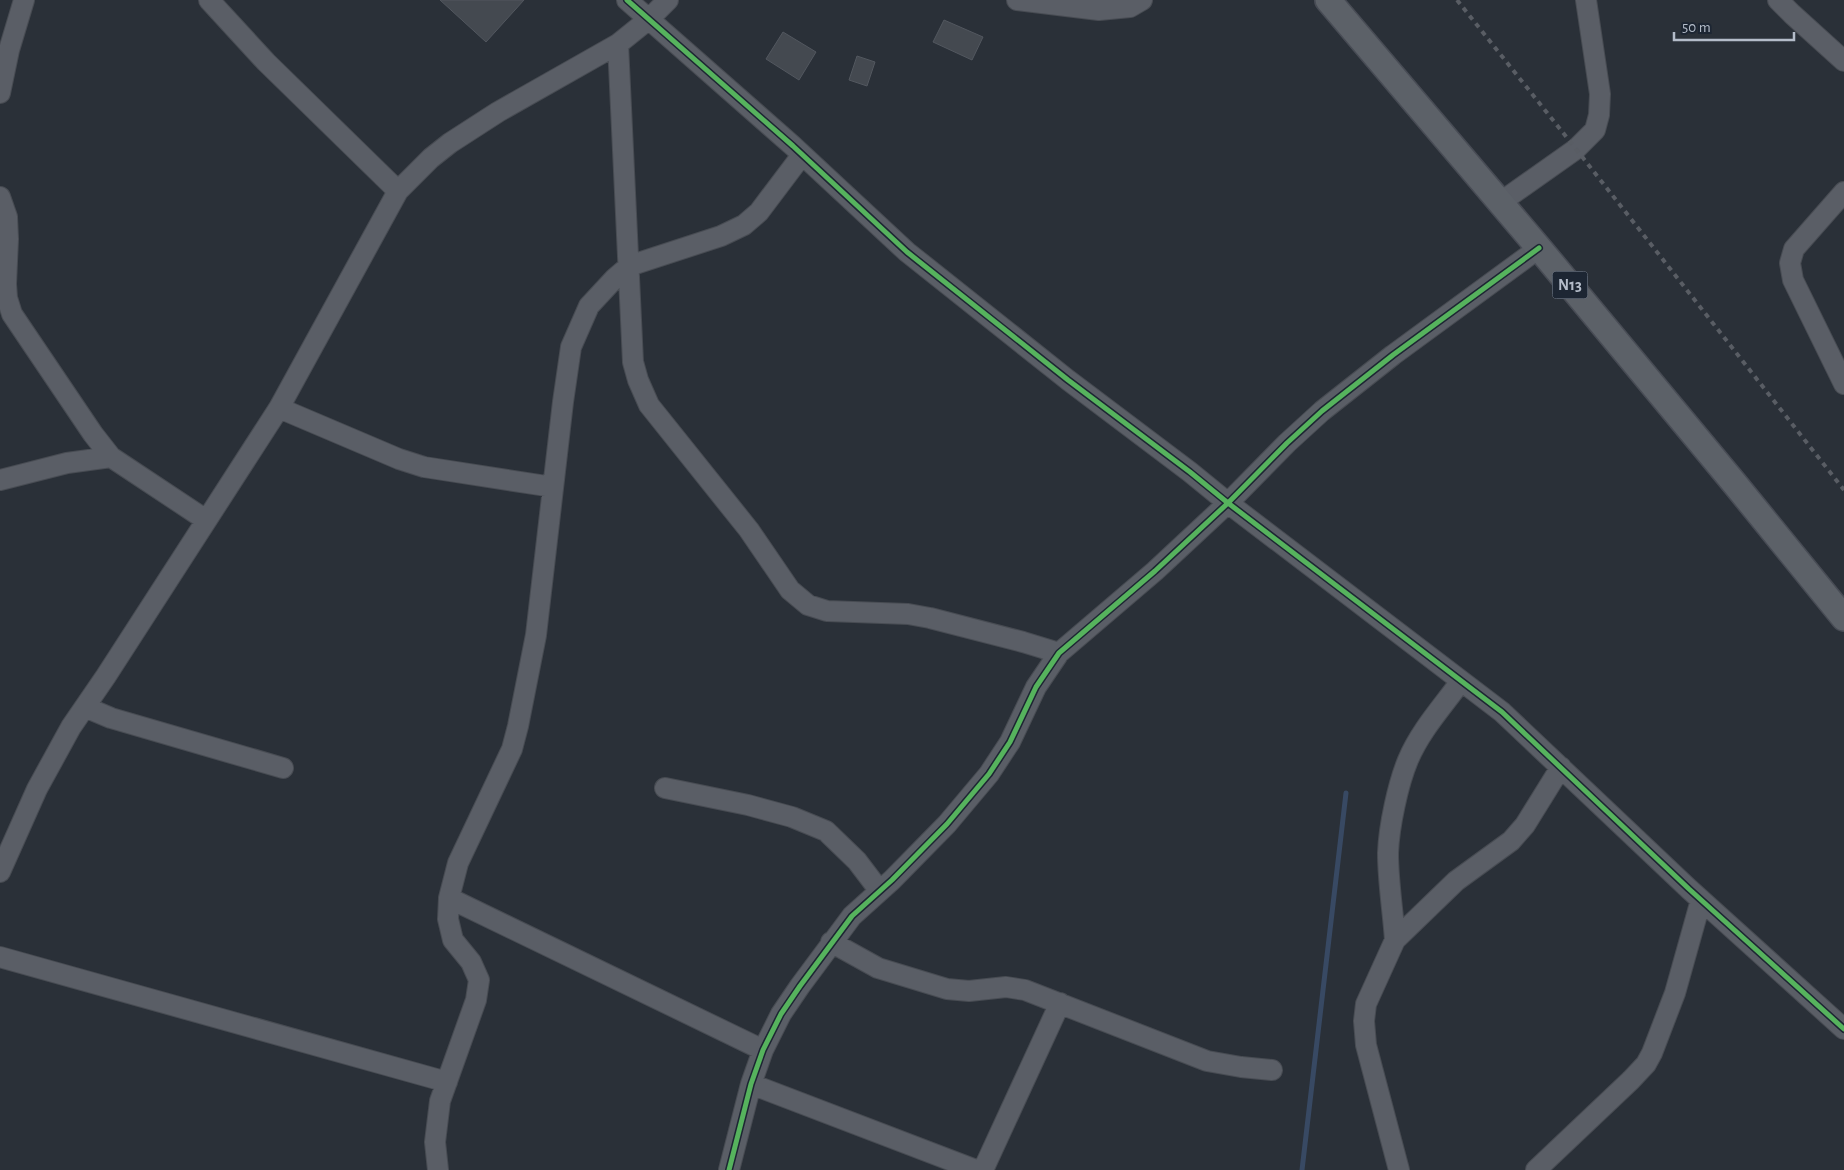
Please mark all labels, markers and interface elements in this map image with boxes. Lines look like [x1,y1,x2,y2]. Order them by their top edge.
scale bar [1674,10,1794,42]
text: 50 m [1682,20,1711,35]
road number: N13 [1552,272,1588,298]

